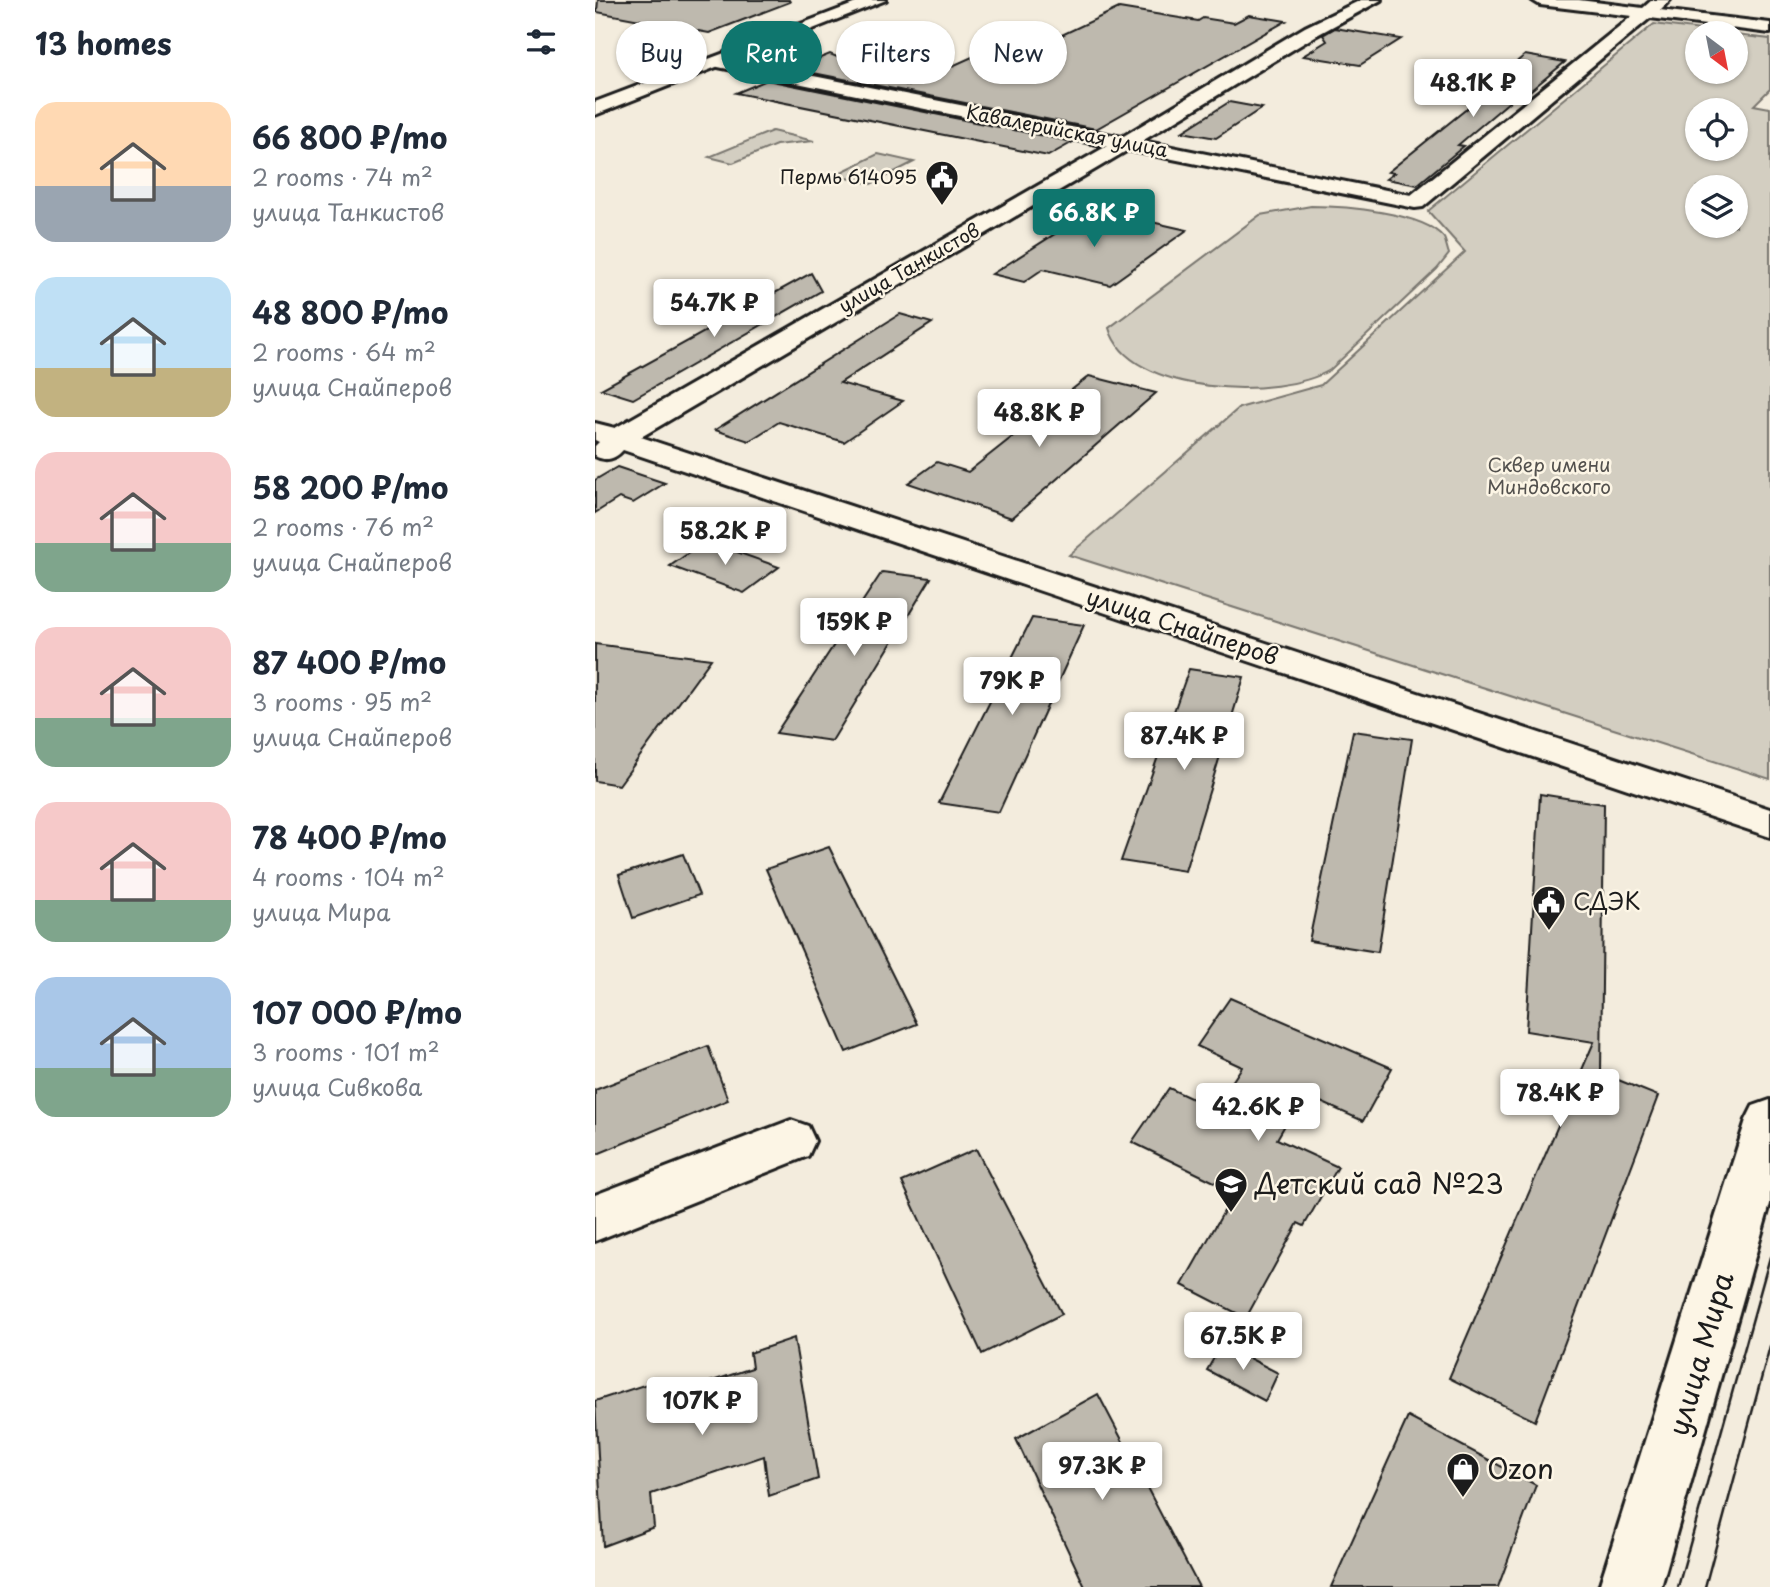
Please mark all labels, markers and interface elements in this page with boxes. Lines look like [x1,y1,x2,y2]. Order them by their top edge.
text: 13 homes [35,20,172,65]
chip: Buy [616,21,707,84]
chip: Rent [721,21,822,84]
chip: Filters [836,21,955,84]
chip: New [969,21,1067,84]
north arrow [1685,21,1748,84]
map controls [1685,21,1748,238]
icon: filters [522,23,560,61]
pin: 48.1K ₽ [1408,60,1538,119]
text: 48.1K ₽ [1430,64,1516,99]
street label: Кавалерийская улица [964,97,1170,163]
button: locate [1685,98,1748,161]
text: 66 800 ₽/mo [252,114,447,159]
icon: home [91,130,175,214]
public building icon: Пермь 614095 [923,158,961,207]
text: 2 rooms · 74 m² [252,159,433,194]
place label: Пермь 614095 [780,162,917,190]
button: layers [1685,175,1748,238]
pin: 66.8K ₽ [1029,190,1159,249]
text: улица Танкистов [252,194,444,229]
text: 66.8K ₽ [1049,194,1139,229]
street label: улица Танкистов [833,215,984,319]
pin: 54.7K ₽ [649,280,779,339]
text: 54.7K ₽ [669,284,759,319]
text: 48 800 ₽/mo [252,289,449,334]
icon: home [91,305,175,389]
text: 2 rooms · 64 m² [252,334,436,369]
text: улица Снайперов [252,369,452,404]
pin: 48.8K ₽ [974,390,1104,449]
text: 48.8K ₽ [994,394,1085,429]
park label: Сквер имени Миндовского [1487,450,1611,500]
text: 58 200 ₽/mo [252,464,448,509]
icon: home [91,480,175,564]
pin: 58.2K ₽ [660,508,790,567]
text: 2 rooms · 76 m² [252,509,434,544]
text: 58.2K ₽ [679,512,771,547]
text: улица Снайперов [252,544,452,579]
street label: улица Снайперов [1082,578,1283,673]
pin: 159K ₽ [797,598,911,658]
text: 159K ₽ [816,603,892,638]
text: 87 400 ₽/mo [252,639,446,684]
icon: home [91,655,175,739]
pin: 79K ₽ [963,658,1061,717]
text: 79K ₽ [979,662,1045,697]
text: 3 rooms · 95 m² [252,684,432,719]
pin: 87.4K ₽ [1119,712,1249,772]
text: 87.4K ₽ [1140,717,1228,752]
text: улица Снайперов [252,719,452,754]
text: 78 400 ₽/mo [252,814,447,859]
icon: home [91,830,175,914]
text: 4 rooms · 104 m² [252,859,445,894]
public building icon: СДЭК [1530,883,1568,932]
place label: СДЭК [1573,883,1640,918]
text: улица Мира [252,894,391,929]
text: 107 000 ₽/mo [252,989,462,1034]
icon: home [91,1005,175,1089]
text: 3 rooms · 101 m² [252,1034,440,1069]
text: улица Сивкова [252,1069,422,1104]
pin: 78.4K ₽ [1495,1070,1625,1129]
text: 78.4K ₽ [1516,1074,1604,1109]
pin: 42.6K ₽ [1193,1084,1323,1143]
text: 42.6K ₽ [1212,1088,1304,1123]
place label: Детский сад №23 [1254,1161,1504,1204]
school or university icon: Детский сад №23 [1212,1165,1250,1214]
street label: улица Мира [1656,1266,1744,1441]
pin: 67.5K ₽ [1178,1312,1308,1372]
text: 67.5K ₽ [1200,1317,1286,1352]
pin: 107K ₽ [645,1378,759,1437]
text: 107K ₽ [663,1382,741,1417]
pin: 97.3K ₽ [1037,1442,1167,1502]
place label: Ozon [1487,1446,1554,1489]
text: 97.3K ₽ [1058,1447,1146,1482]
shop icon: Ozon [1444,1450,1482,1499]

